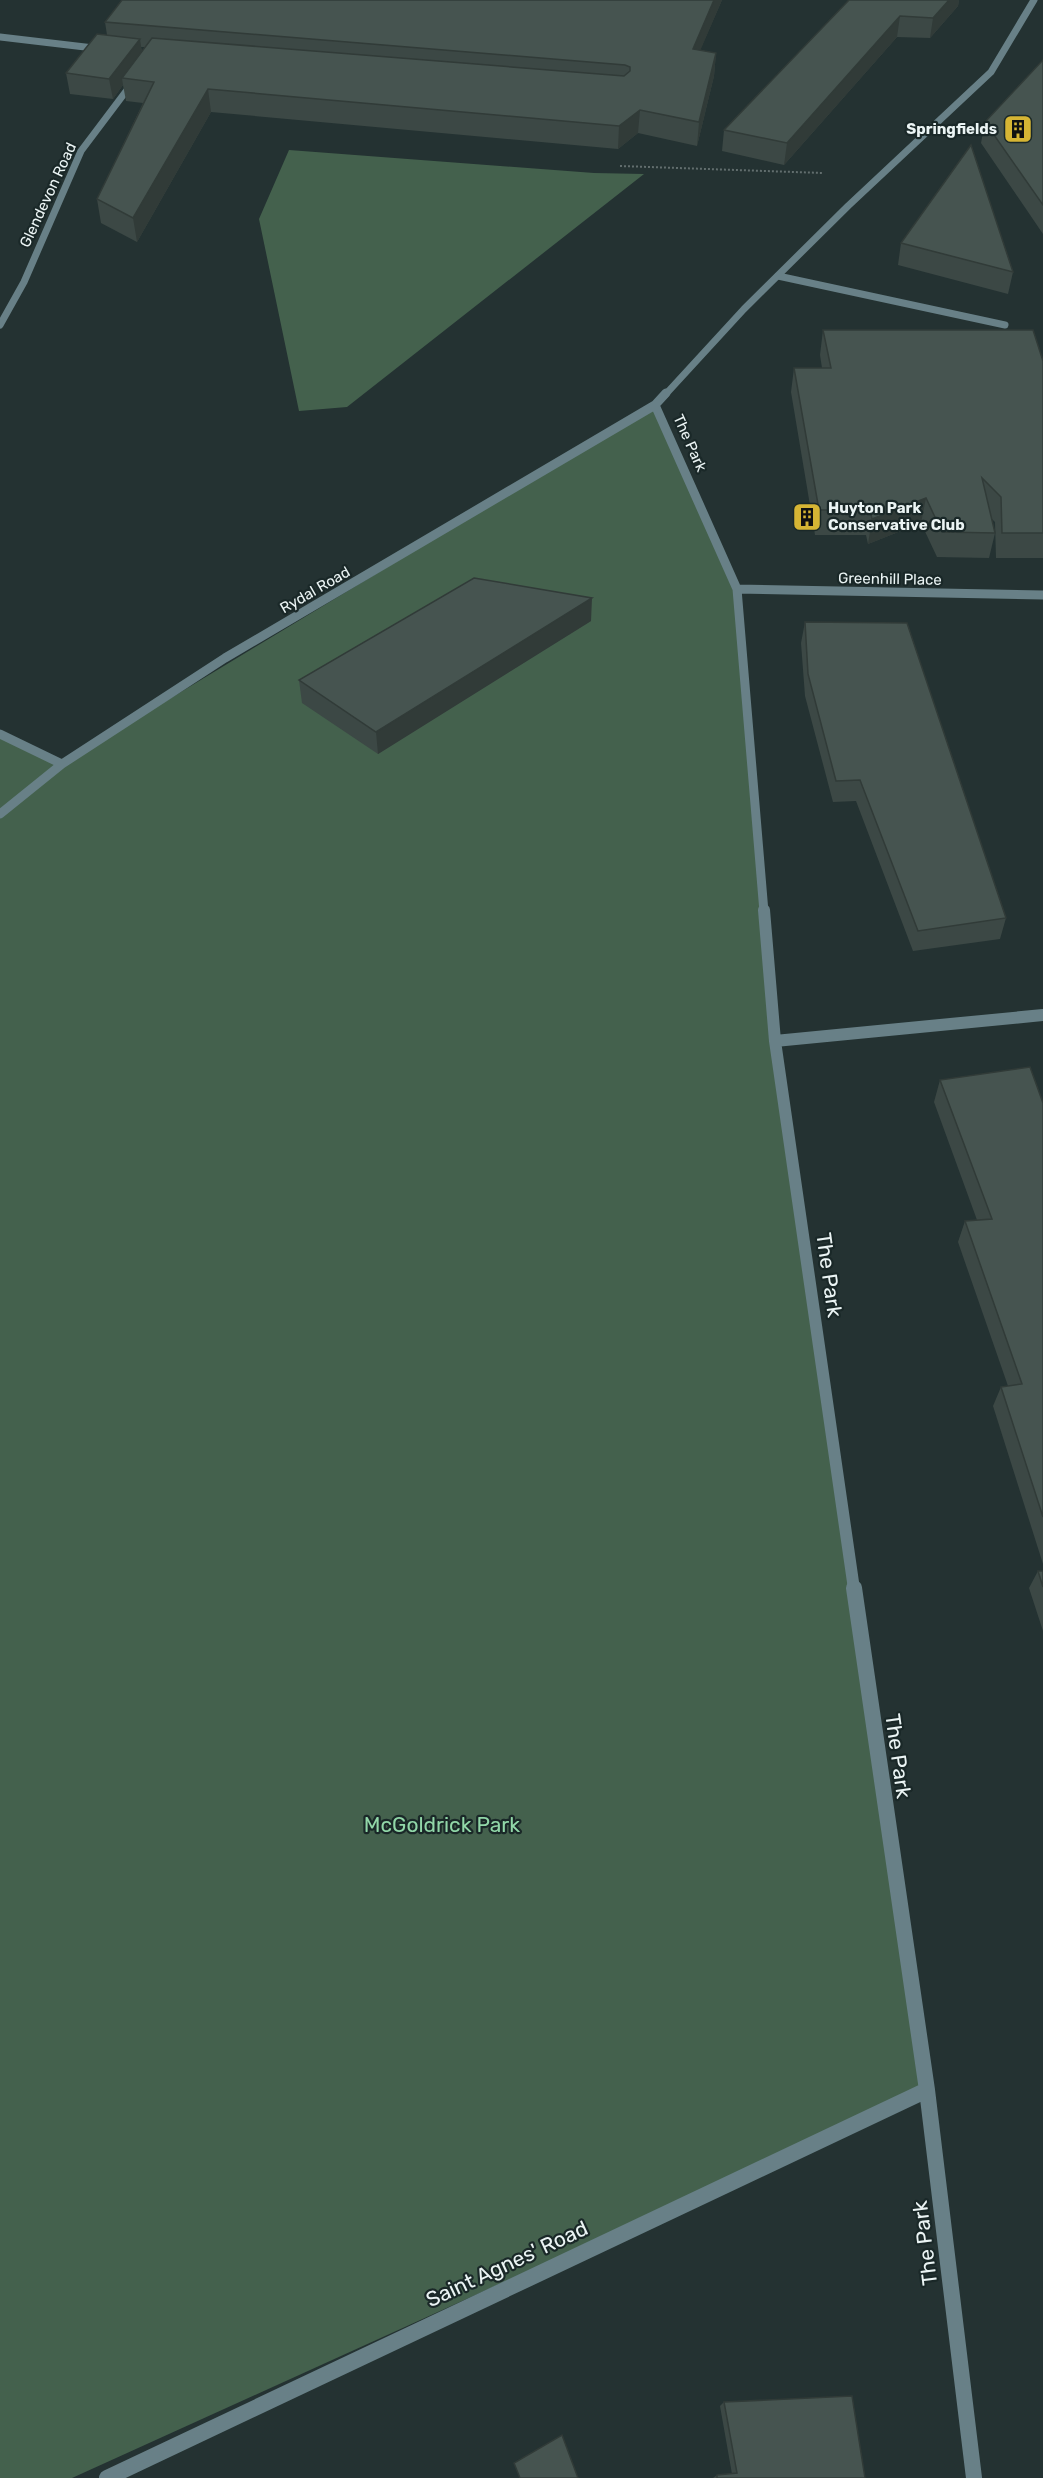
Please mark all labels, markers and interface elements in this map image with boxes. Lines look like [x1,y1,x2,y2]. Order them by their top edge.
building icon: Springfields [1002,113,1034,145]
place label: Springfields [906,120,997,138]
street label: Glendevon Road [16,140,80,250]
street label: The Park [669,412,711,475]
place label: Huyton Park Conservative Club [828,499,965,534]
building icon: Huyton Park Conservative Club [791,501,823,533]
street label: Rydal Road [277,563,353,617]
street label: Greenhill Place [838,569,942,589]
street label: The Park [811,1231,848,1319]
street label: The Park [880,1712,917,1800]
park label: McGoldrick Park [364,1812,520,1837]
street label: The Park [907,2199,942,2287]
street label: Saint Agnes' Road [422,2215,592,2312]

